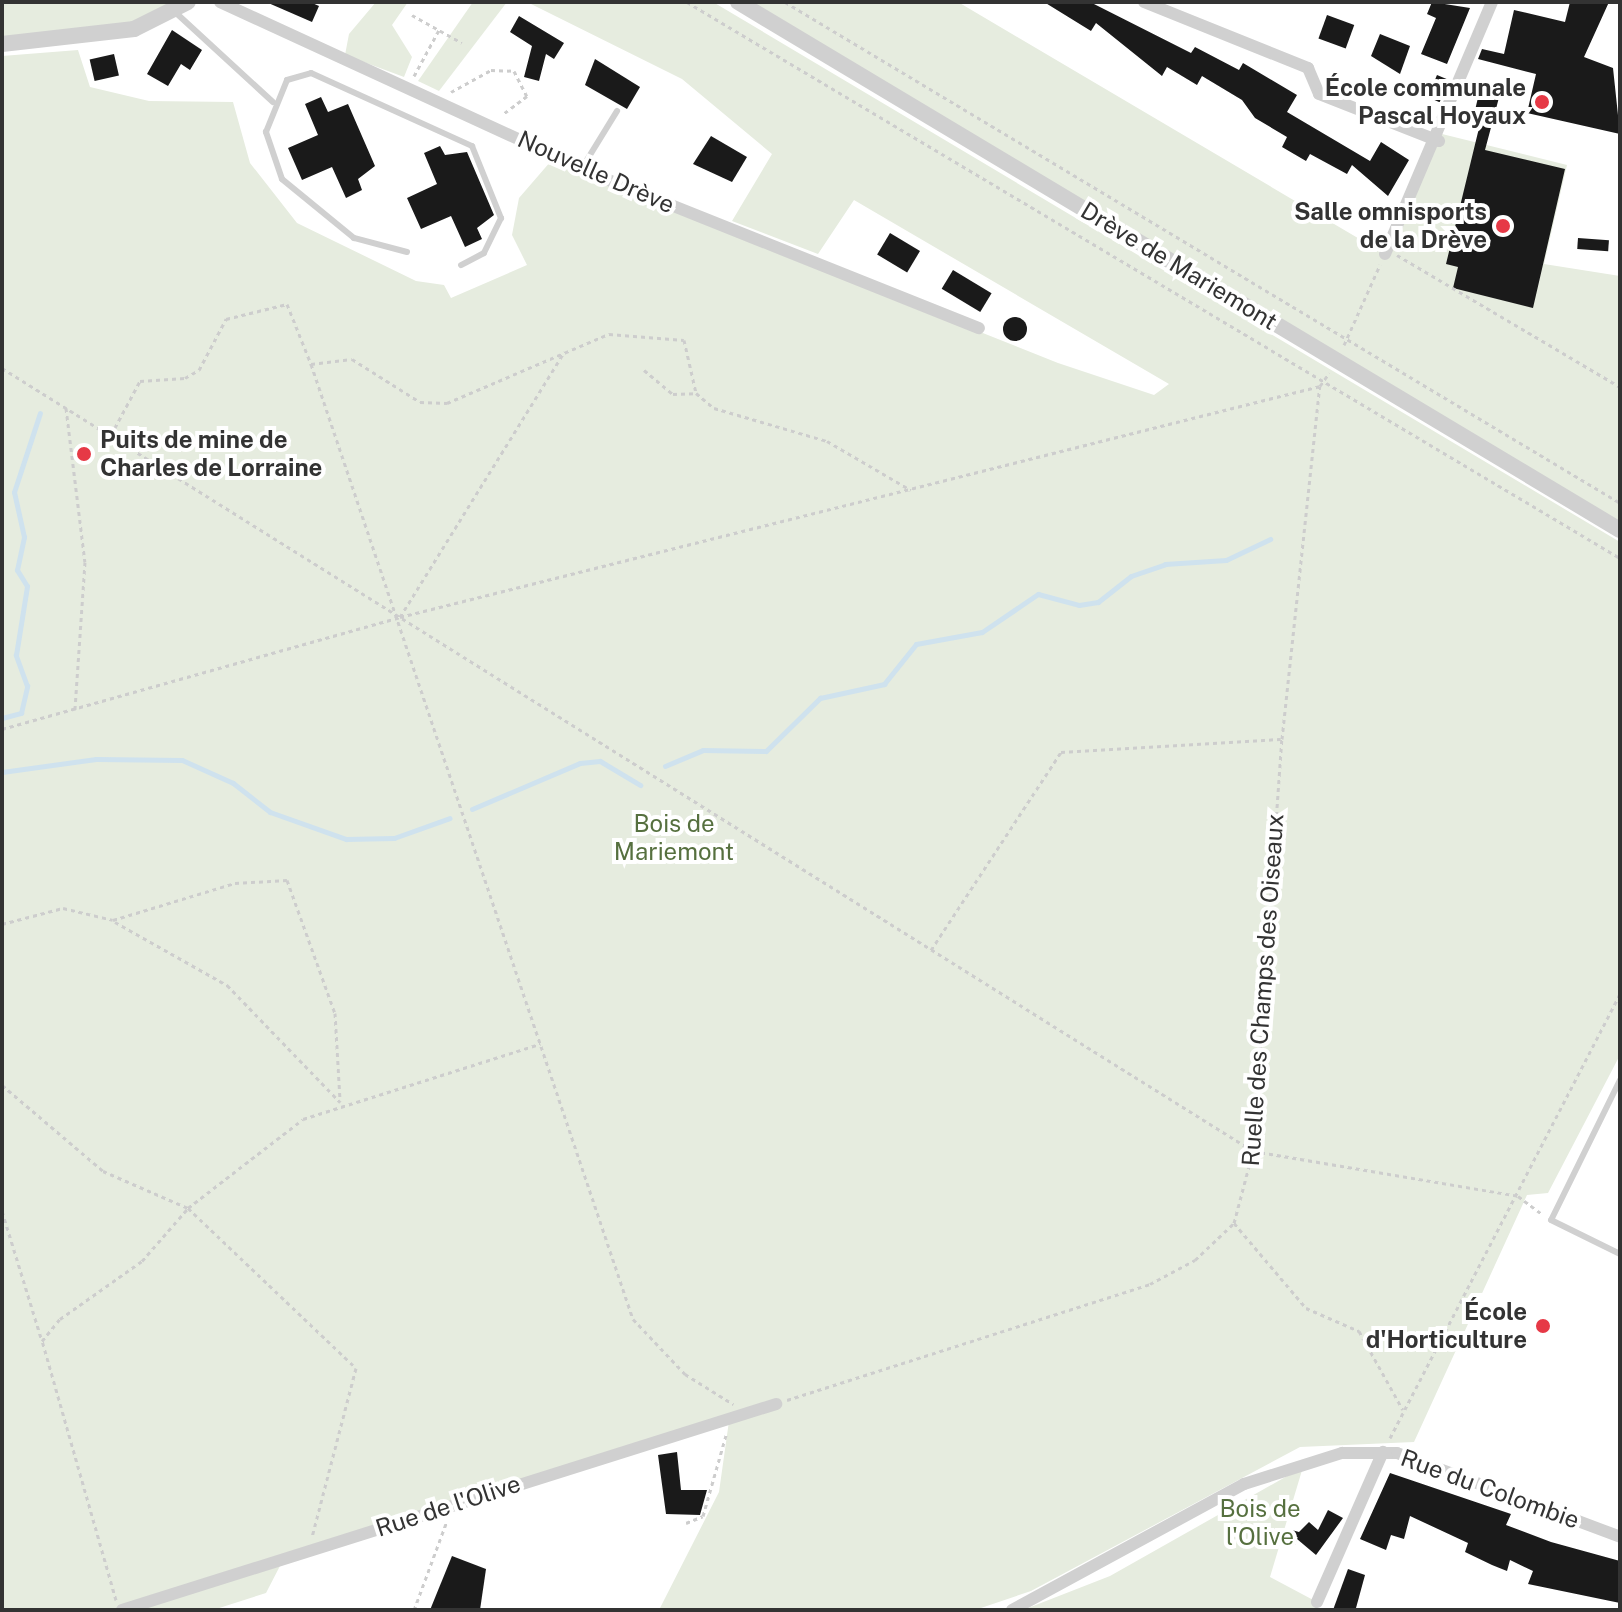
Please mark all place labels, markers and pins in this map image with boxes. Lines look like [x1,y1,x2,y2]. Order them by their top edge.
place label: École communale Pascal Hoyaux [1325,74,1526,130]
marker: École communale Pascal Hoyaux [1533,93,1551,111]
place label: Salle omnisports de la Drève [1294,198,1487,254]
marker: Salle omnisports de la Drève [1494,217,1512,235]
place label: Puits de mine de Charles de Lorraine [100,426,323,482]
marker: Puits de mine de Charles de Lorraine [75,445,93,463]
place label: École d'Horticulture [1366,1298,1527,1354]
marker: École d'Horticulture [1534,1317,1552,1335]

